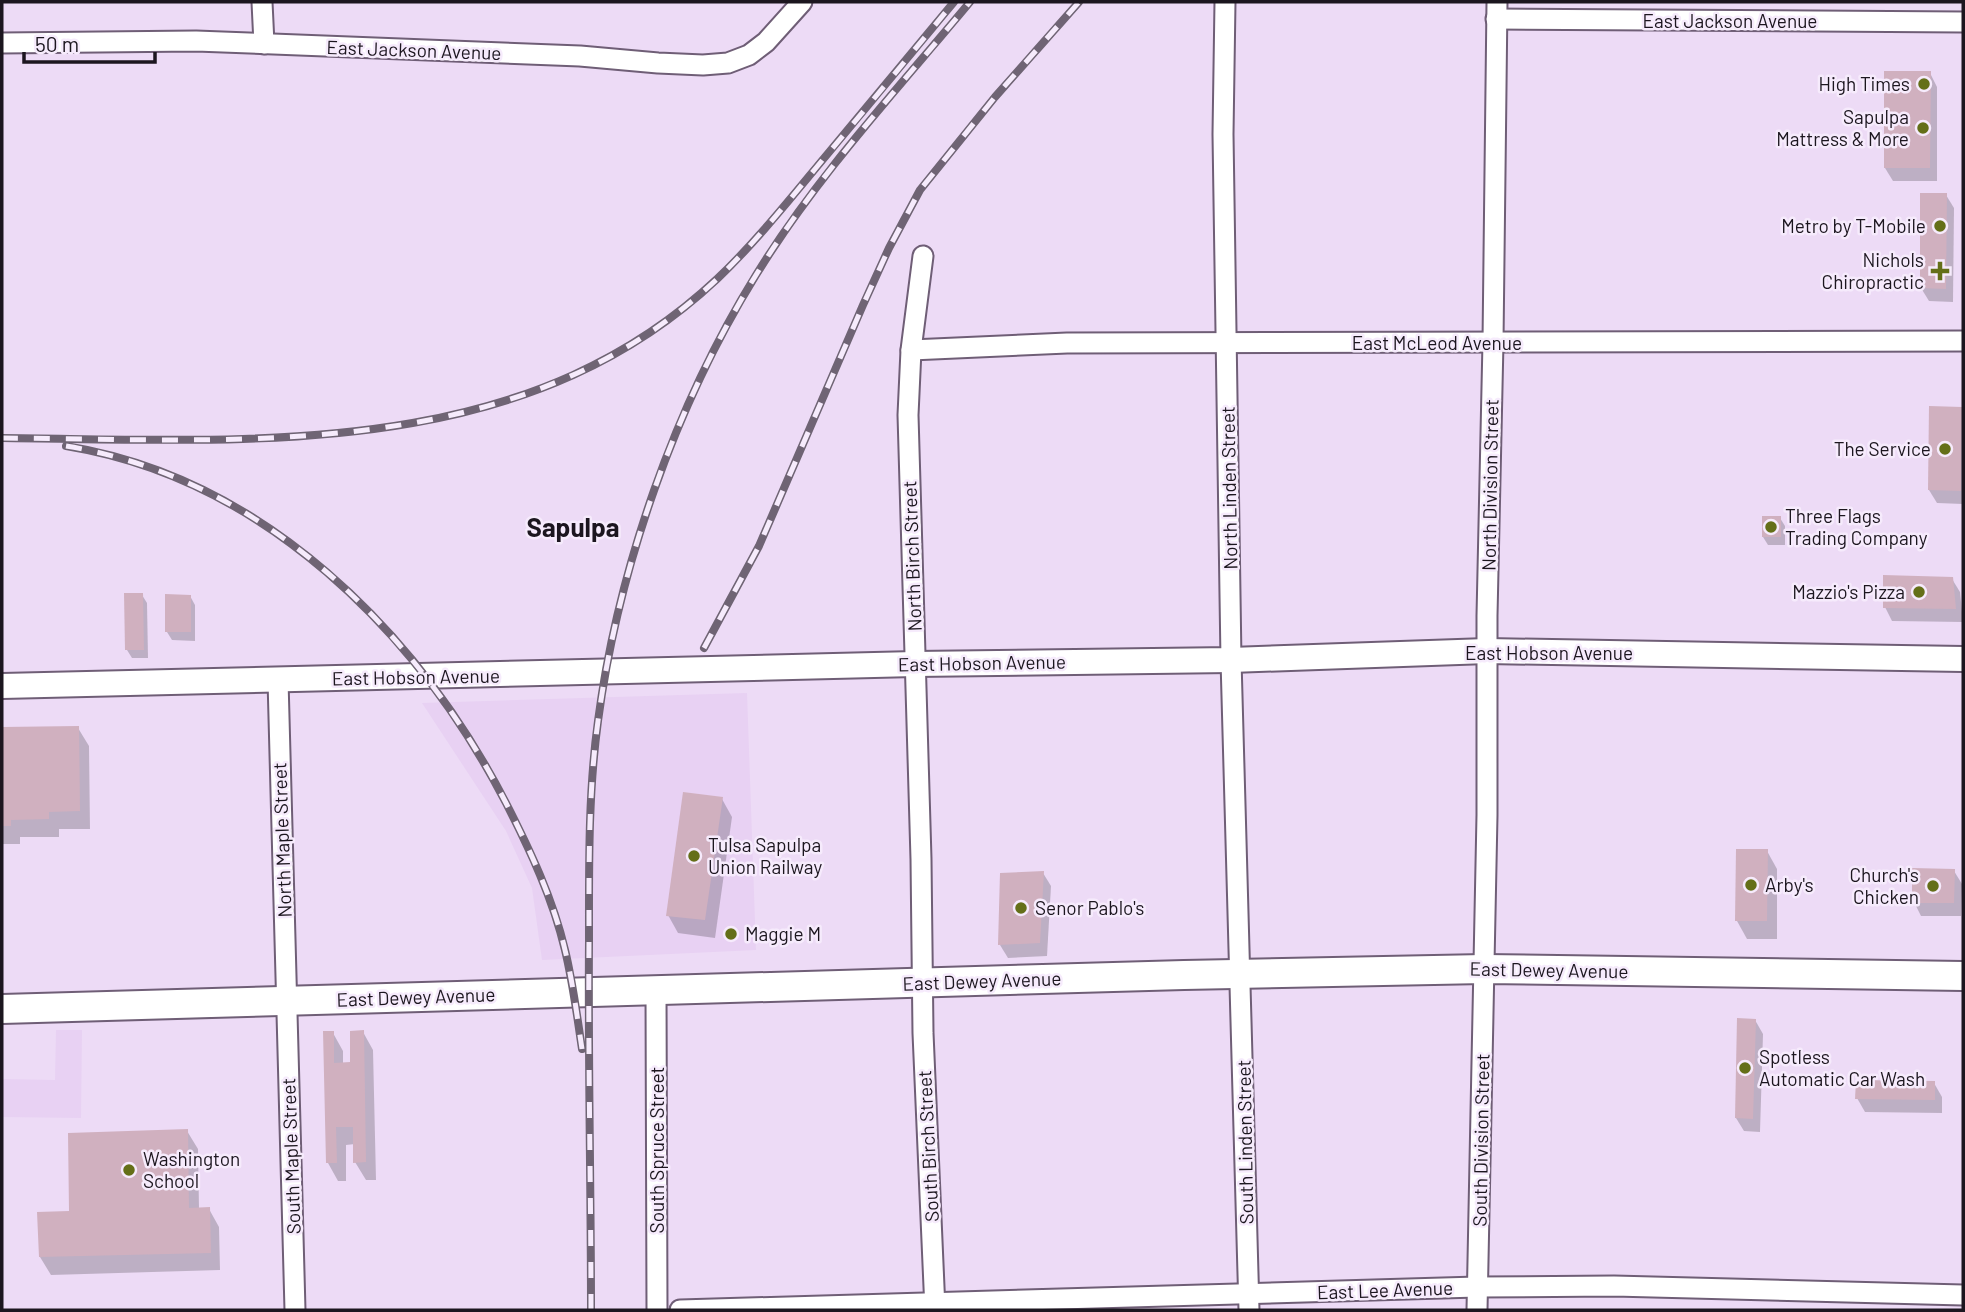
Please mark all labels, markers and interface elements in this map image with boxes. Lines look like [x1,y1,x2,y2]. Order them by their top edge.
street label: East Jackson Avenue [1643,9,1817,32]
scale bar [24,21,156,65]
text: 50 m [35,31,79,56]
street label: East Jackson Avenue [326,35,502,64]
place label: High Times [1818,72,1910,95]
marker: High Times [1916,76,1932,92]
place label: Sapulpa Mattress & More [1776,105,1909,150]
marker: Sapulpa Mattress & More [1915,120,1931,136]
place label: Metro by T-Mobile [1781,214,1926,237]
marker: Metro by T-Mobile [1932,218,1948,234]
place label: Nichols Chiropractic [1822,248,1924,293]
marker: Nichols Chiropractic [1930,261,1950,281]
street label: East McLeod Avenue [1352,331,1522,354]
street label: North Division Street [1477,399,1502,571]
street label: North Linden Street [1216,406,1241,570]
place label: The Service [1834,437,1931,460]
marker: The Service [1937,441,1953,457]
street label: North Birch Street [897,480,926,632]
place label: Three Flags Trading Company [1785,504,1928,549]
district label: Sapulpa [527,511,619,542]
marker: Three Flags Trading Company [1763,519,1779,535]
place label: Mazzio's Pizza [1792,580,1905,603]
marker: Mazzio's Pizza [1911,584,1927,600]
street label: East Hobson Avenue [1465,641,1633,664]
street label: East Hobson Avenue [898,650,1066,675]
street label: East Hobson Avenue [332,664,500,689]
street label: North Maple Street [267,762,296,918]
place label: Tulsa Sapulpa Union Railway [708,833,822,878]
marker: Tulsa Sapulpa Union Railway [686,848,702,864]
place label: Church's Chicken [1850,863,1919,908]
place label: Arby's [1765,873,1814,896]
marker: Arby's [1743,877,1759,893]
marker: Church's Chicken [1925,878,1941,894]
place label: Senor Pablo's [1035,896,1144,919]
marker: Senor Pablo's [1013,900,1029,916]
place label: Maggie M [745,922,821,945]
marker: Maggie M [723,926,739,942]
street label: East Dewey Avenue [1469,957,1629,982]
street label: East Dewey Avenue [902,966,1062,995]
street label: East Dewey Avenue [336,982,496,1011]
place label: Spotless Automatic Car Wash [1759,1045,1925,1090]
street label: South Division Street [1467,1053,1494,1227]
street label: South Linden Street [1232,1059,1257,1225]
marker: Spotless Automatic Car Wash [1737,1060,1753,1076]
street label: South Spruce Street [645,1067,668,1233]
street label: South Birch Street [912,1070,943,1223]
street label: South Maple Street [276,1077,305,1235]
place label: Washington School [143,1147,240,1192]
marker: Washington School [121,1162,137,1178]
street label: East Lee Avenue [1316,1276,1453,1303]

